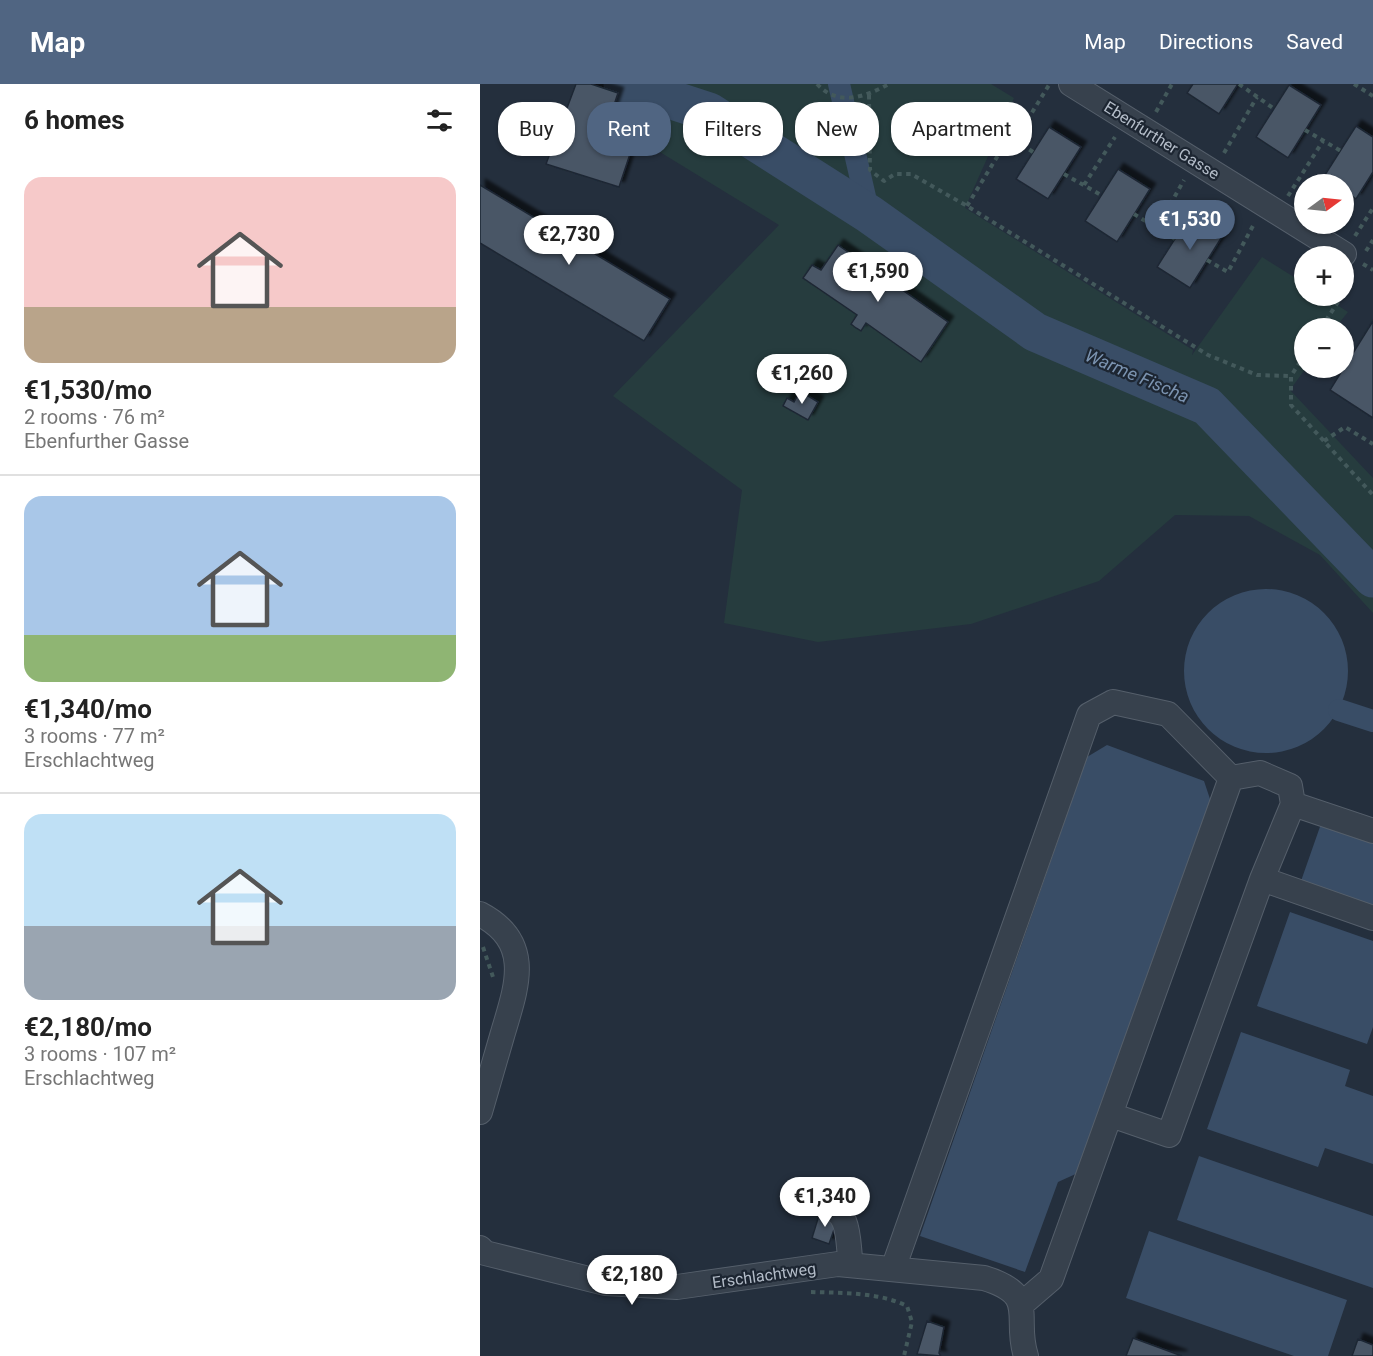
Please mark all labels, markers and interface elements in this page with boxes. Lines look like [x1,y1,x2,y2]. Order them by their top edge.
text: Map [30,26,85,59]
text: Map [1084,30,1126,54]
text: Directions [1159,30,1253,54]
text: Saved [1286,30,1343,54]
street label: Ebenfurther Gasse [1101,97,1223,183]
chip: Buy [498,102,575,156]
chip: Rent [587,102,671,156]
chip: Filters [683,102,783,156]
chip: New [795,102,879,156]
chip: Apartment [891,102,1032,156]
icon: filters [423,104,456,137]
text: 6 homes [24,105,125,135]
north arrow [1294,174,1354,234]
map controls [1294,174,1354,378]
pin: €1,530 [1141,200,1239,251]
text: €1,530 [1159,207,1221,231]
pin: €2,730 [520,215,618,266]
icon: home [186,216,294,324]
text: €2,730 [538,222,600,246]
button: + [1294,246,1354,306]
pin: €1,590 [829,252,927,303]
text: €1,590 [847,259,909,283]
button: − [1294,318,1354,378]
water label: Warme Fischa [1082,344,1192,407]
pin: €1,260 [753,354,851,405]
text: €1,260 [771,361,833,385]
text: €1,530/mo [24,375,152,405]
text: 2 rooms · 76 m² [24,405,165,429]
text: Ebenfurther Gasse [24,429,189,453]
icon: home [186,535,294,643]
text: €1,340/mo [24,694,152,724]
text: 3 rooms · 77 m² [24,724,165,748]
text: Erschlachtweg [24,748,155,772]
icon: home [186,853,294,961]
text: €2,180/mo [24,1012,152,1042]
text: 3 rooms · 107 m² [24,1042,176,1066]
text: Erschlachtweg [24,1066,155,1090]
pin: €1,340 [776,1177,874,1228]
text: €1,340 [794,1184,856,1208]
pin: €2,180 [583,1255,681,1306]
street label: Erschlachtweg [711,1259,817,1292]
text: €2,180 [601,1262,663,1286]

